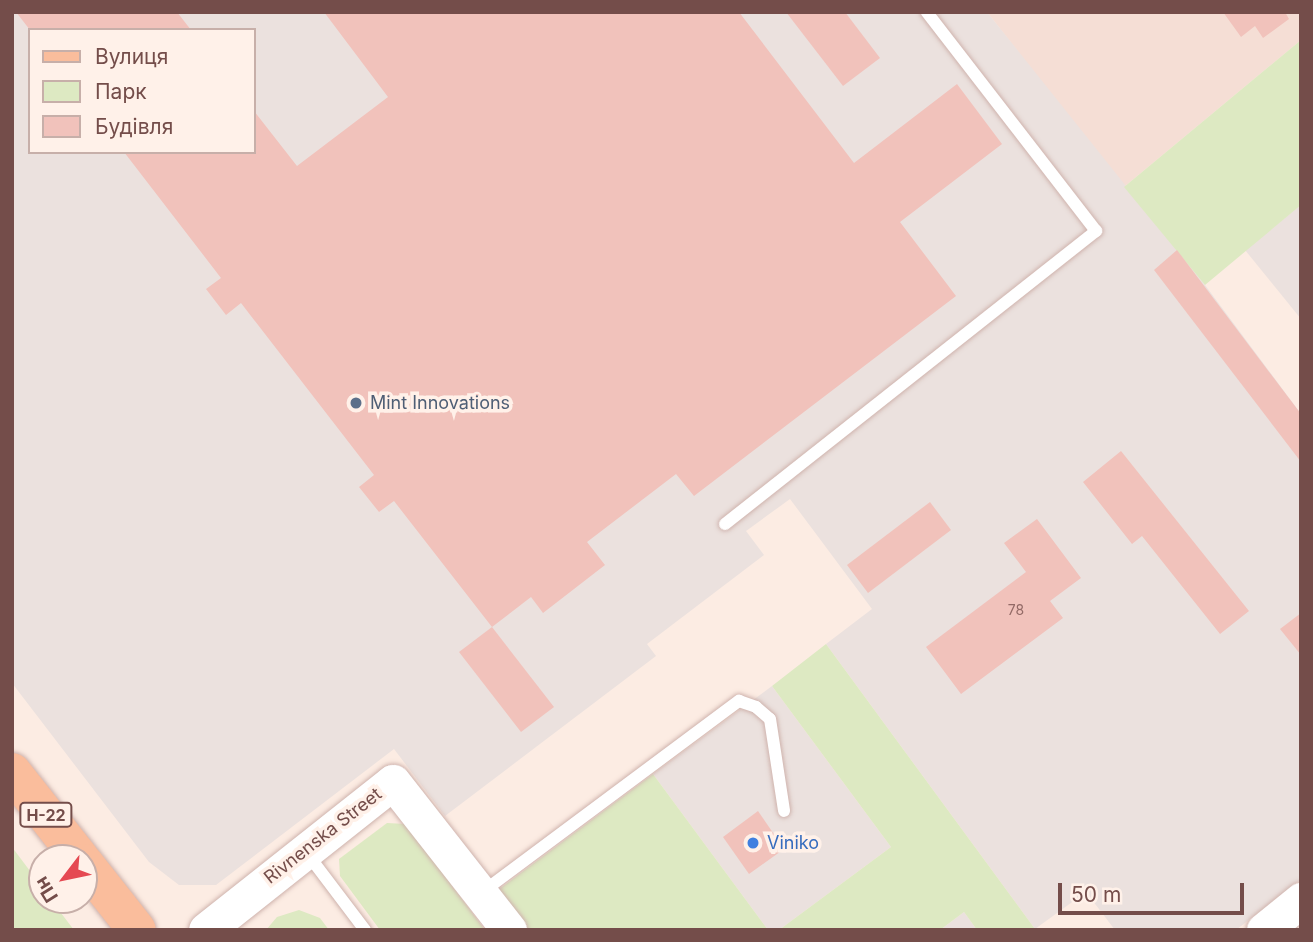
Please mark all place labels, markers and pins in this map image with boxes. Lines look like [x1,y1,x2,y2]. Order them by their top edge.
place label: Mint Innovations [370,392,510,414]
marker: Mint Innovations [348,395,364,411]
place label: Viniko [767,832,819,854]
marker: Viniko [745,835,761,851]

